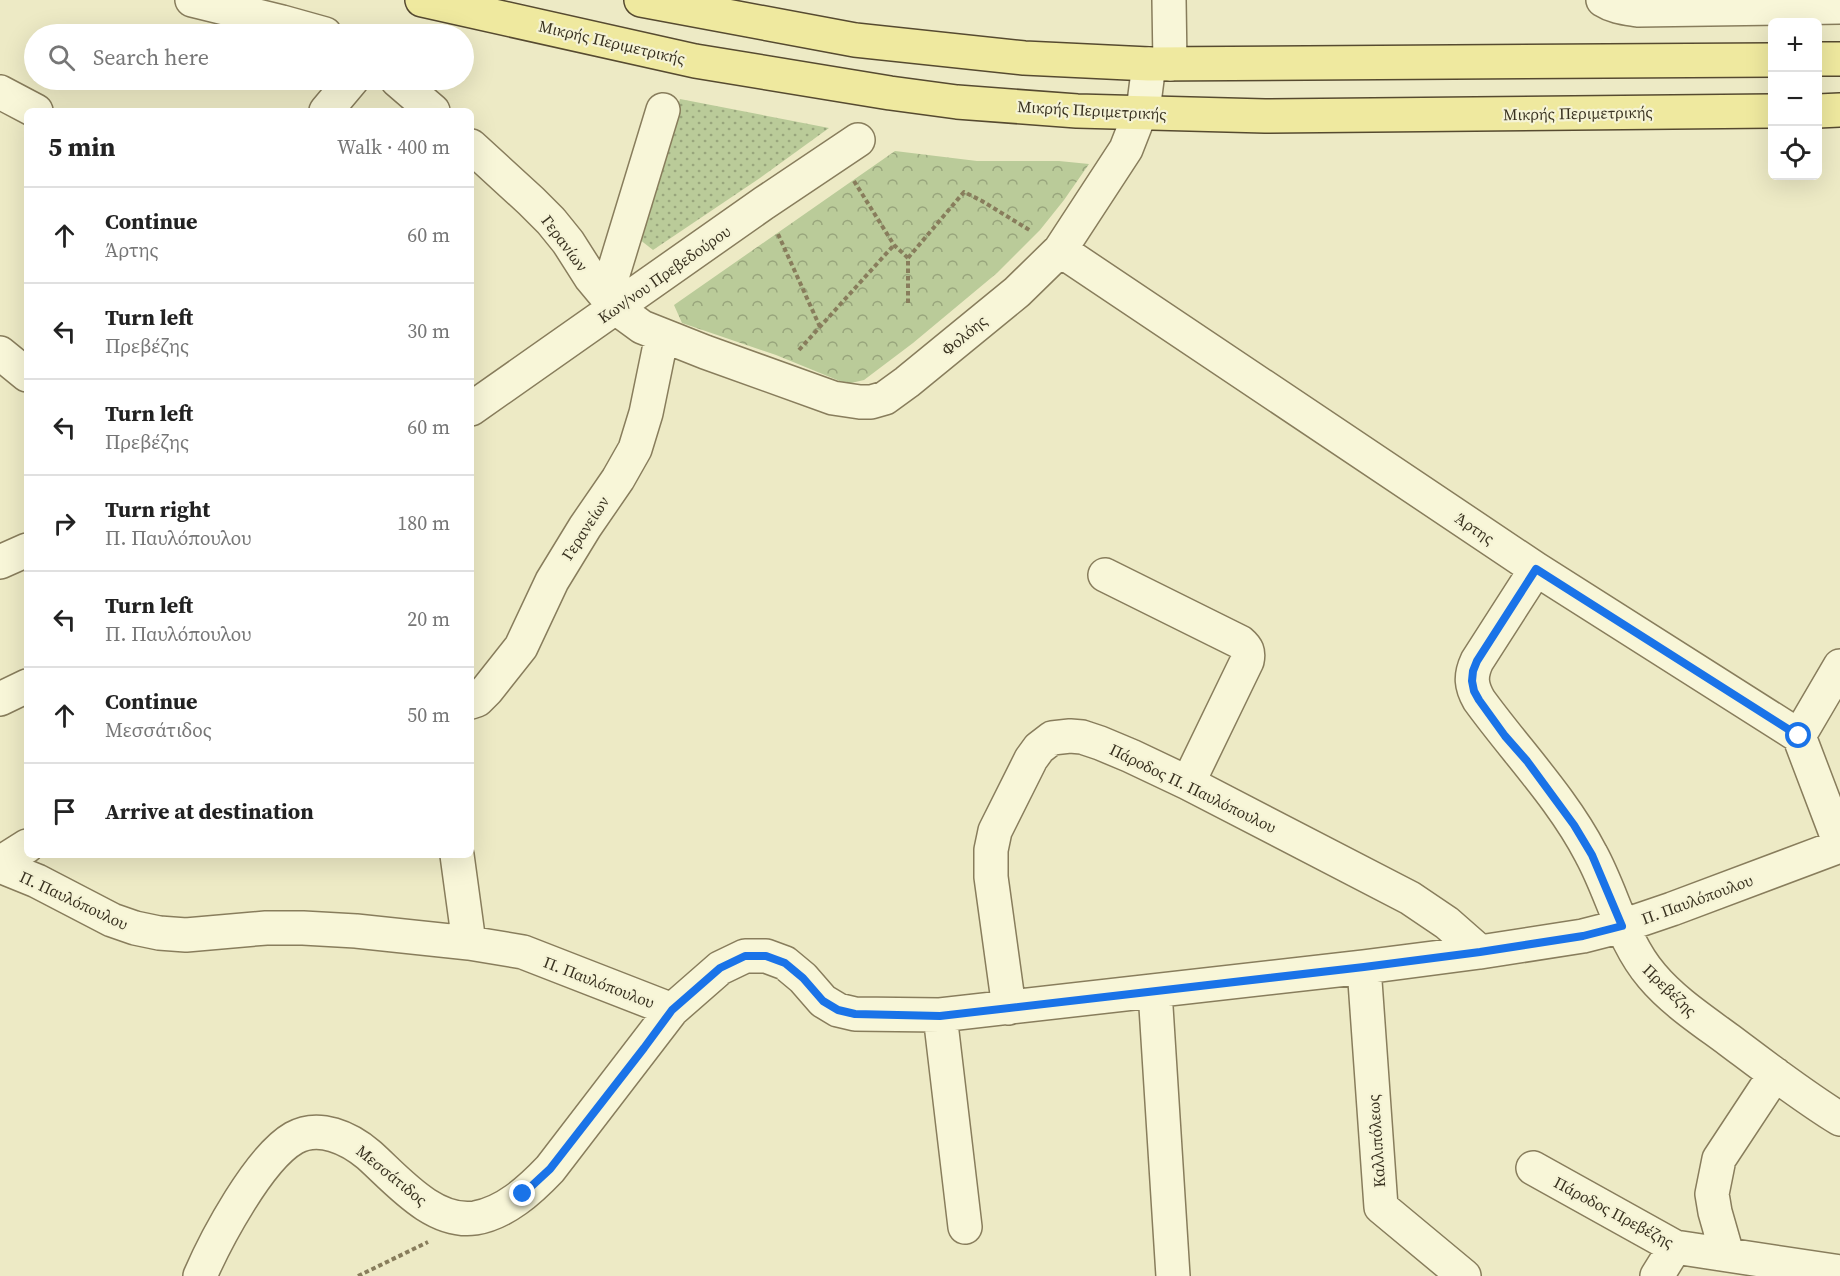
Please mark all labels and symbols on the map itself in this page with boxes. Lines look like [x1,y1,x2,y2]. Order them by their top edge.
street label: Μικρής Περιμετρικής [537,14,687,70]
street label: Μικρής Περιμετρικής [1017,95,1167,125]
street label: Μικρής Περιμετρικής [1503,101,1653,125]
street label: Γερανίων [537,210,594,276]
street label: Κων/νου Πρεβεδούρου [593,220,735,328]
street label: Φολόης [937,310,991,360]
street label: Γερανείων [556,492,614,564]
street label: Άρτης [1451,507,1499,549]
route start [1785,722,1811,748]
street label: Πάροδος Π. Παυλόπουλου [1106,738,1280,838]
street label: Π. Παυλόπουλου [16,865,132,935]
street label: Π. Παυλόπουλου [1638,869,1756,929]
street label: Π. Παυλόπουλου [540,951,658,1013]
street label: Πρεβέζης [1638,959,1702,1021]
street label: Καλλιπόλεως [1362,1094,1390,1188]
street label: Μεσσάτιδος [352,1140,432,1210]
street label: Πάροδος Πρεβέζης [1550,1171,1678,1253]
route end [509,1180,535,1206]

